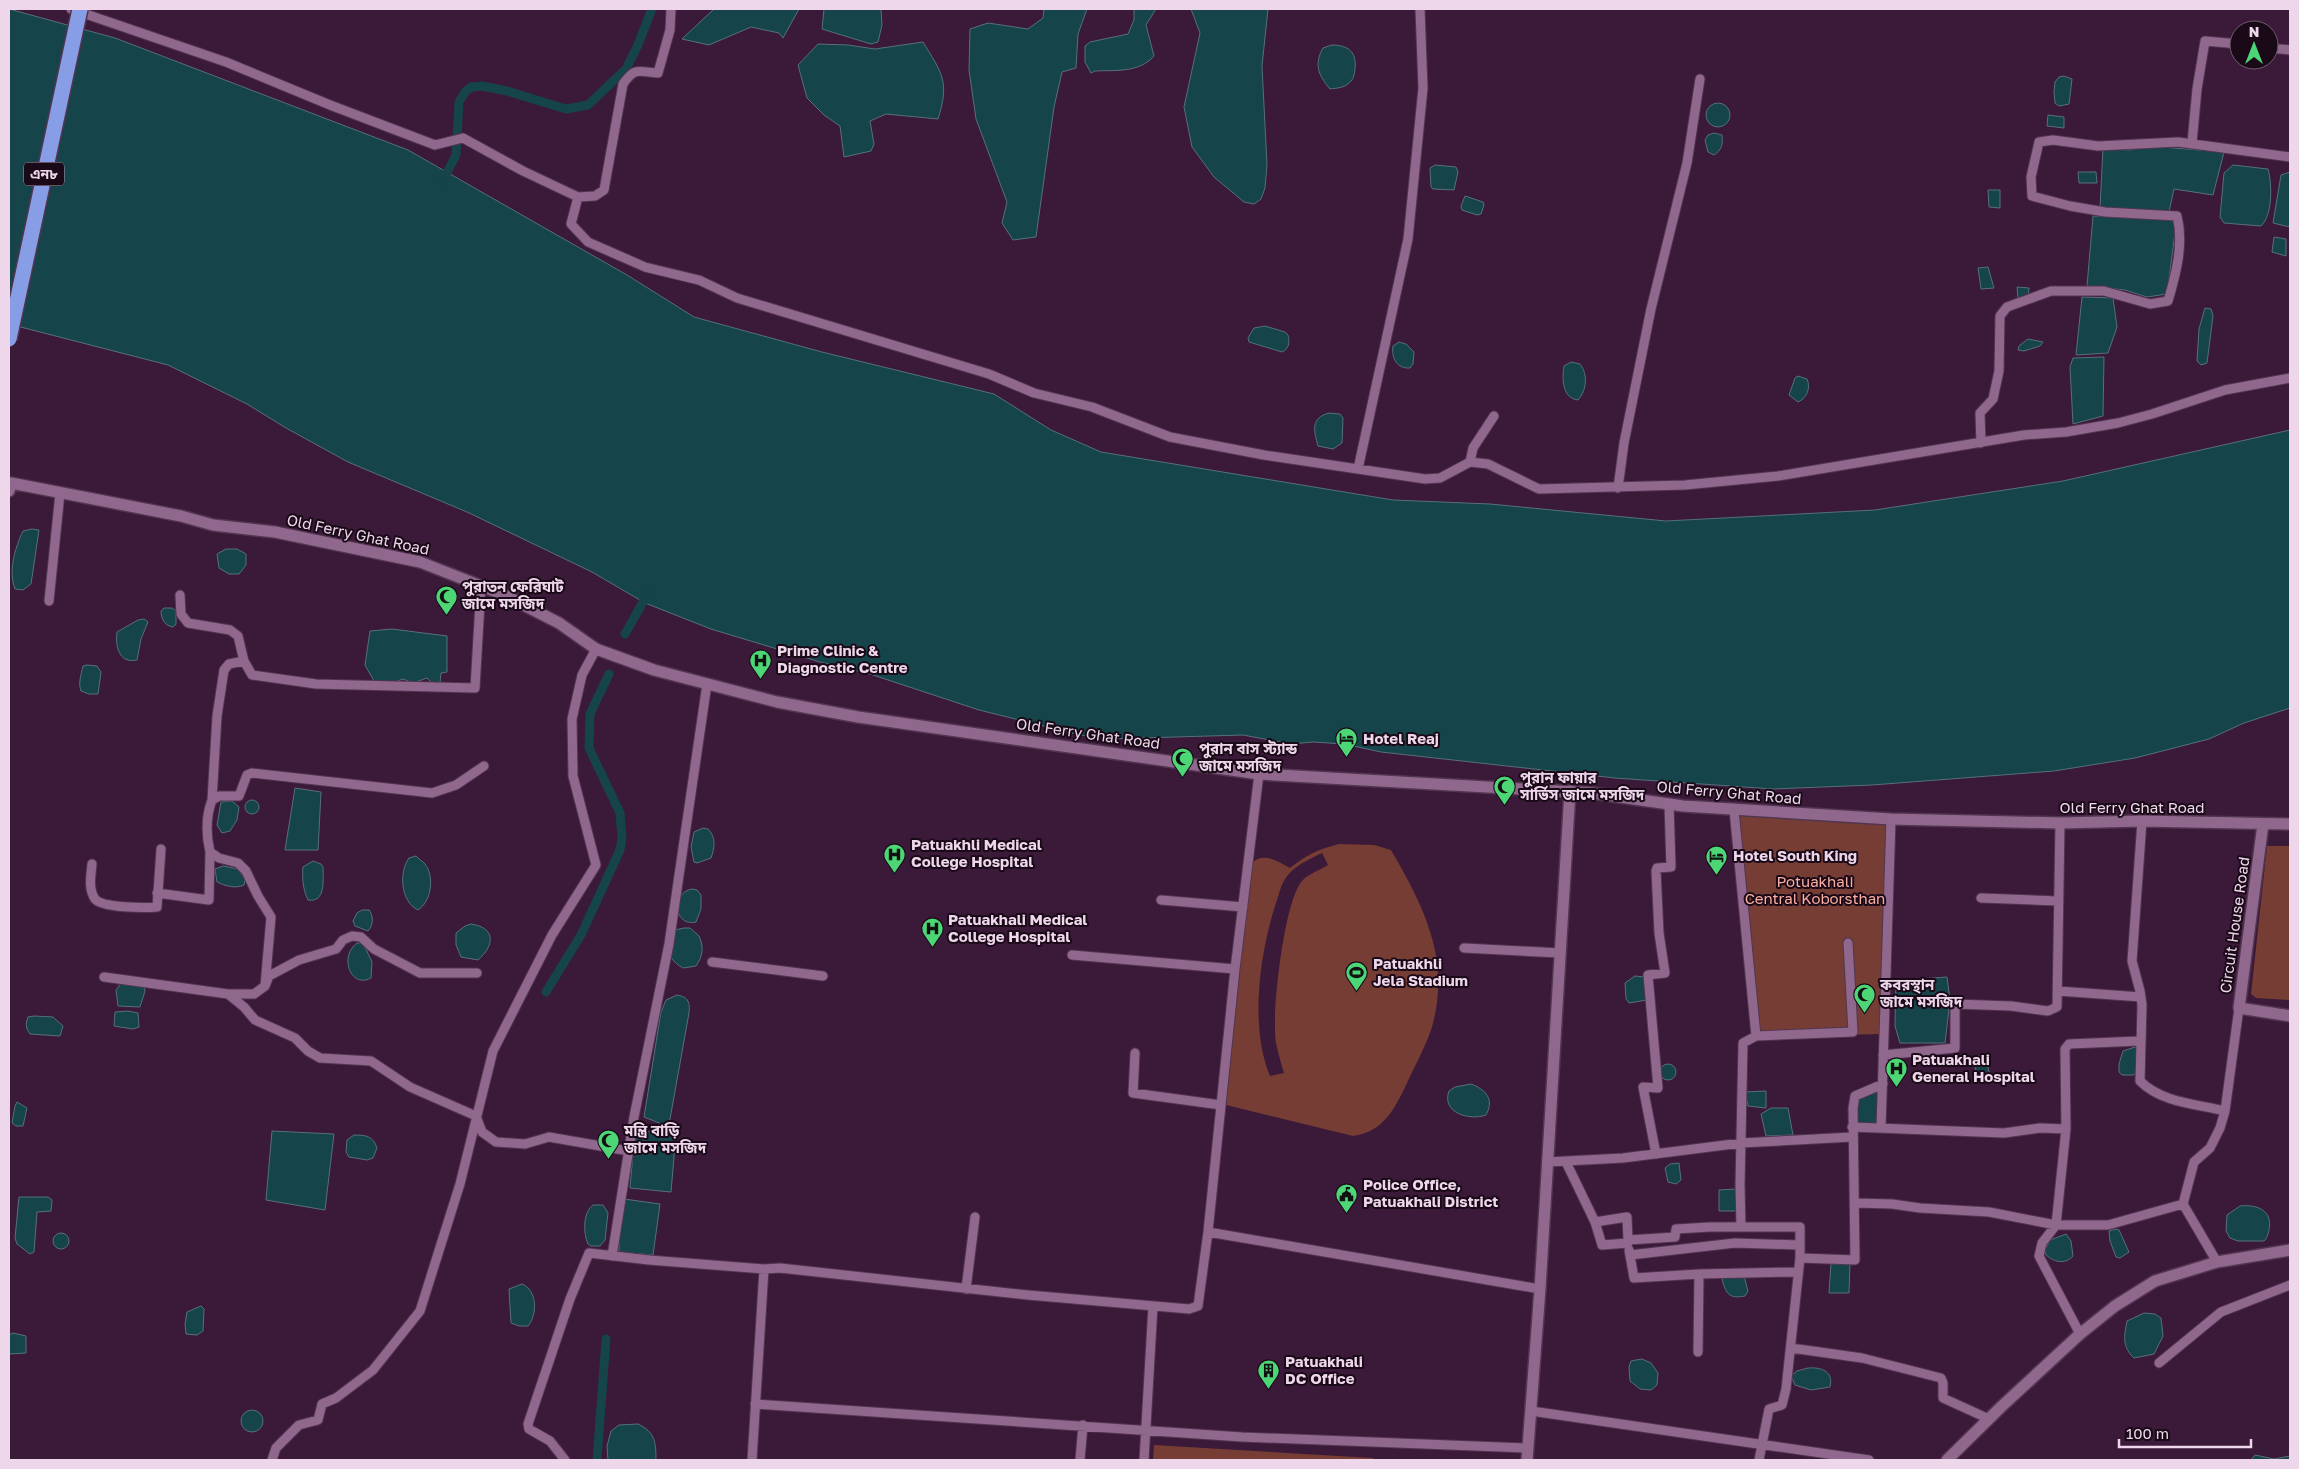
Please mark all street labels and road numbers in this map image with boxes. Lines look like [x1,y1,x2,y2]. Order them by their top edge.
road number: এন৮ [24,162,64,185]
street label: Old Ferry Ghat Road [285,510,431,558]
street label: Old Ferry Ghat Road [1015,714,1161,752]
street label: Old Ferry Ghat Road [1656,777,1802,807]
street label: Old Ferry Ghat Road [2059,798,2205,816]
street label: Circuit House Road [2216,855,2252,994]

